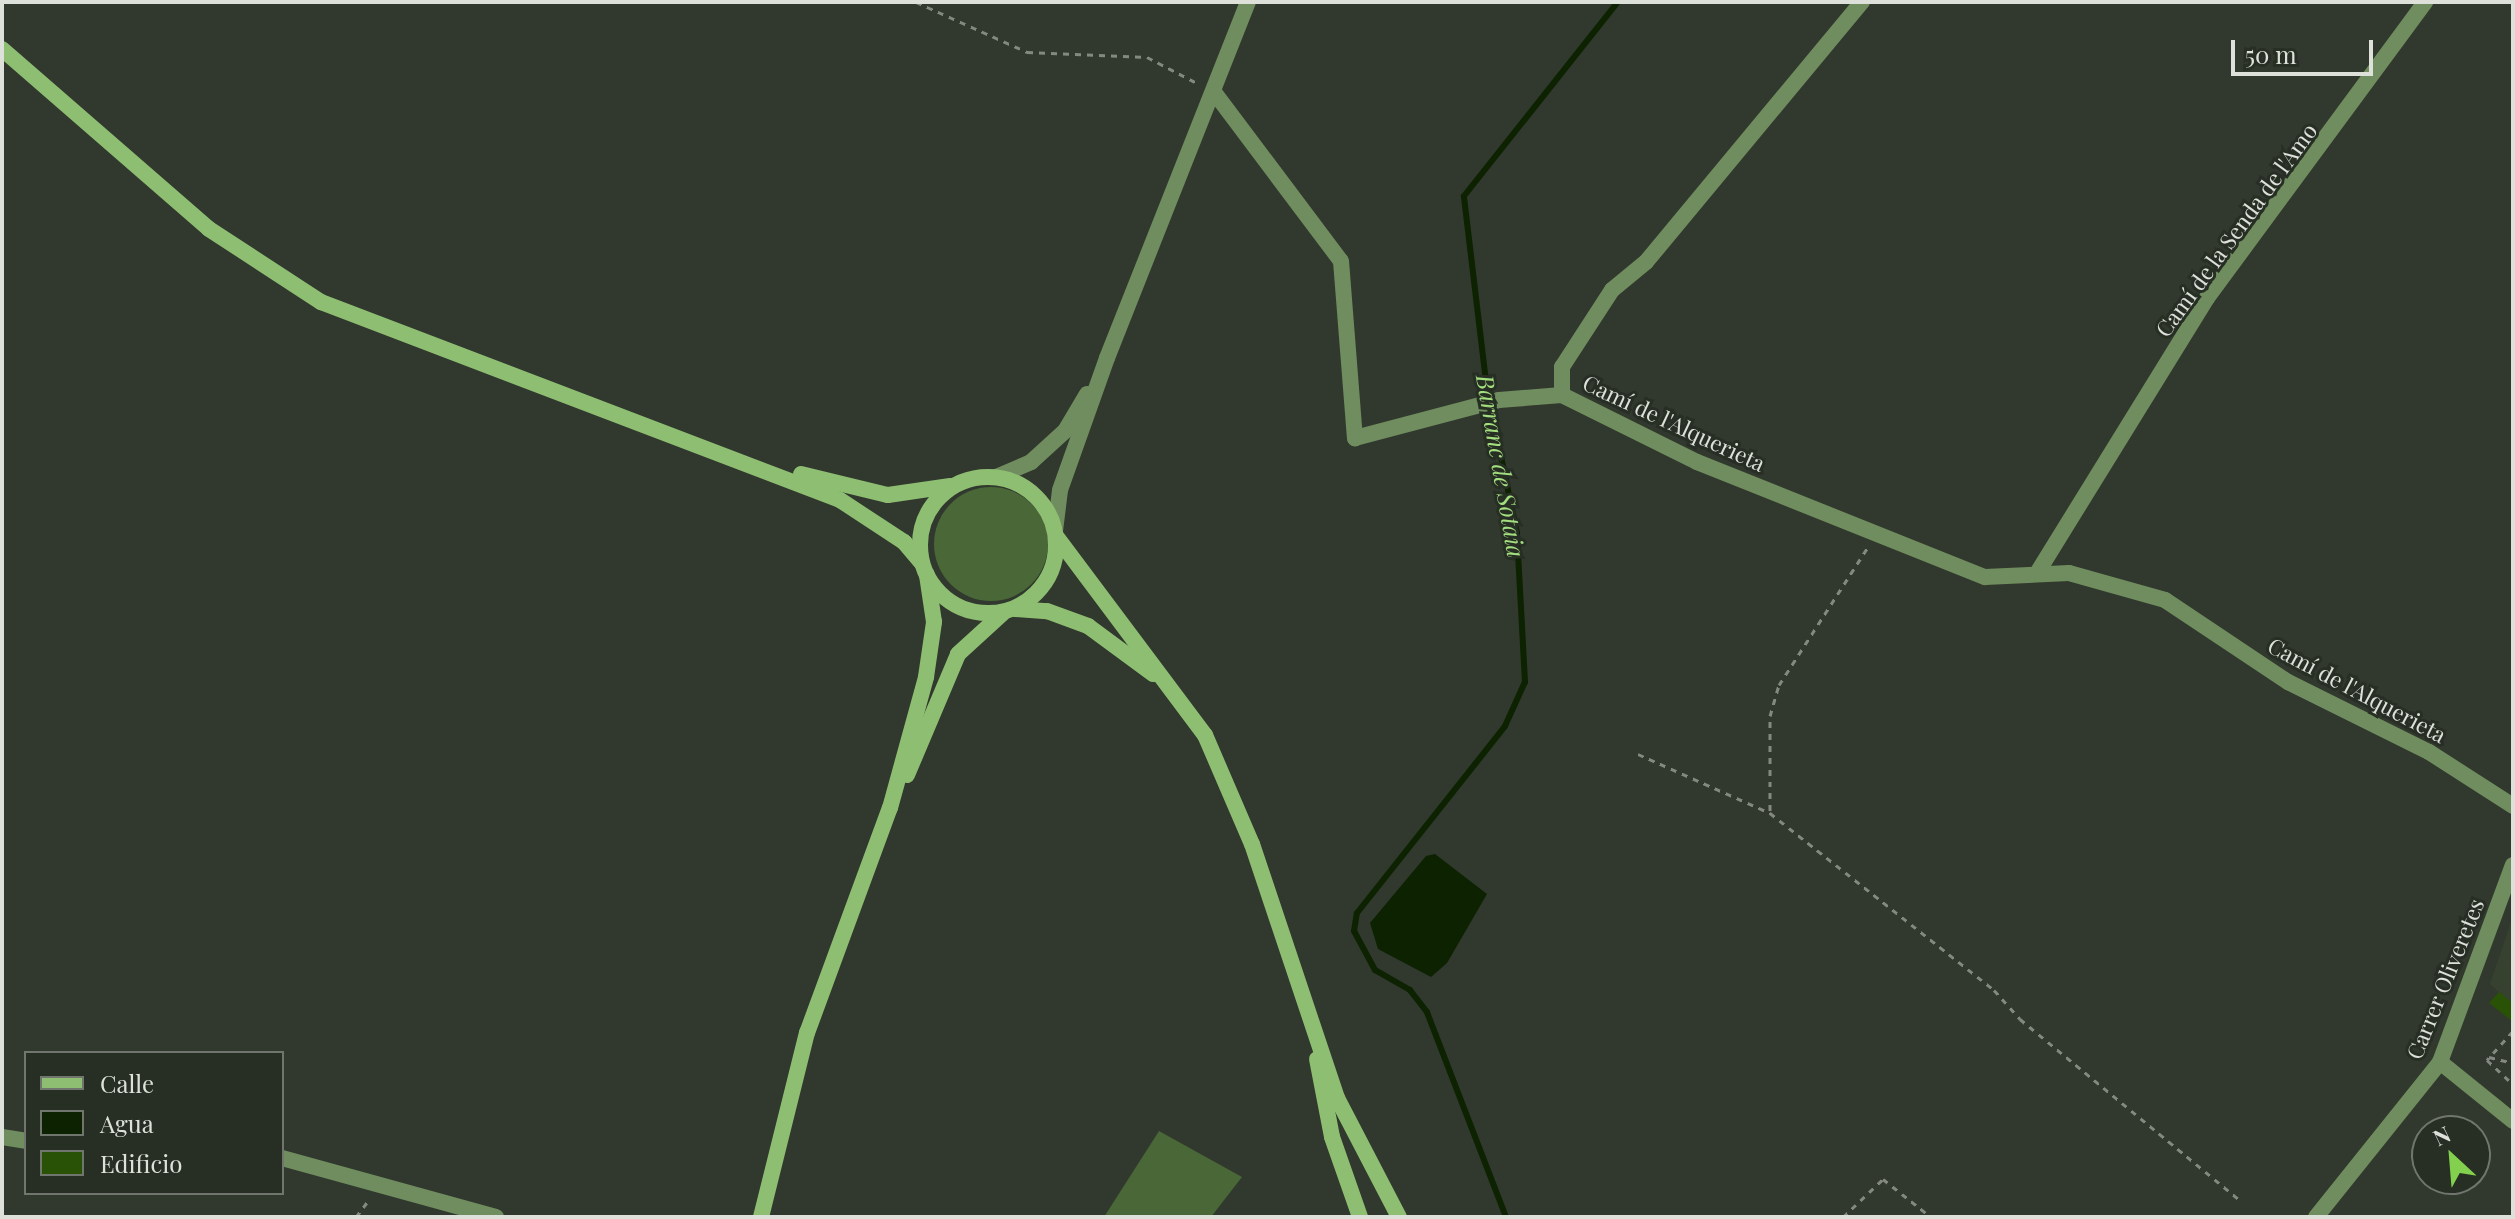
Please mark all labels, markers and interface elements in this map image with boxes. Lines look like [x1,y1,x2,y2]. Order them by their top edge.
scale bar [2235,24,2377,74]
text: 50 m [2245,38,2297,70]
street label: Camí de la Senda de l'Amo [2149,117,2323,343]
street label: Camí de l'Alquerieta [1578,369,1770,477]
water label: Barranc de Sotaia [1471,372,1531,560]
street label: Camí de l'Alquerieta [2263,632,2451,748]
street label: Carrer Oliveretes [2401,895,2489,1063]
legend [24,1051,284,1195]
text: Calle [100,1067,154,1099]
text: Agua [100,1107,154,1139]
north arrow [2411,1115,2491,1195]
text: N [2428,1118,2455,1152]
text: Edificio [100,1147,182,1179]

